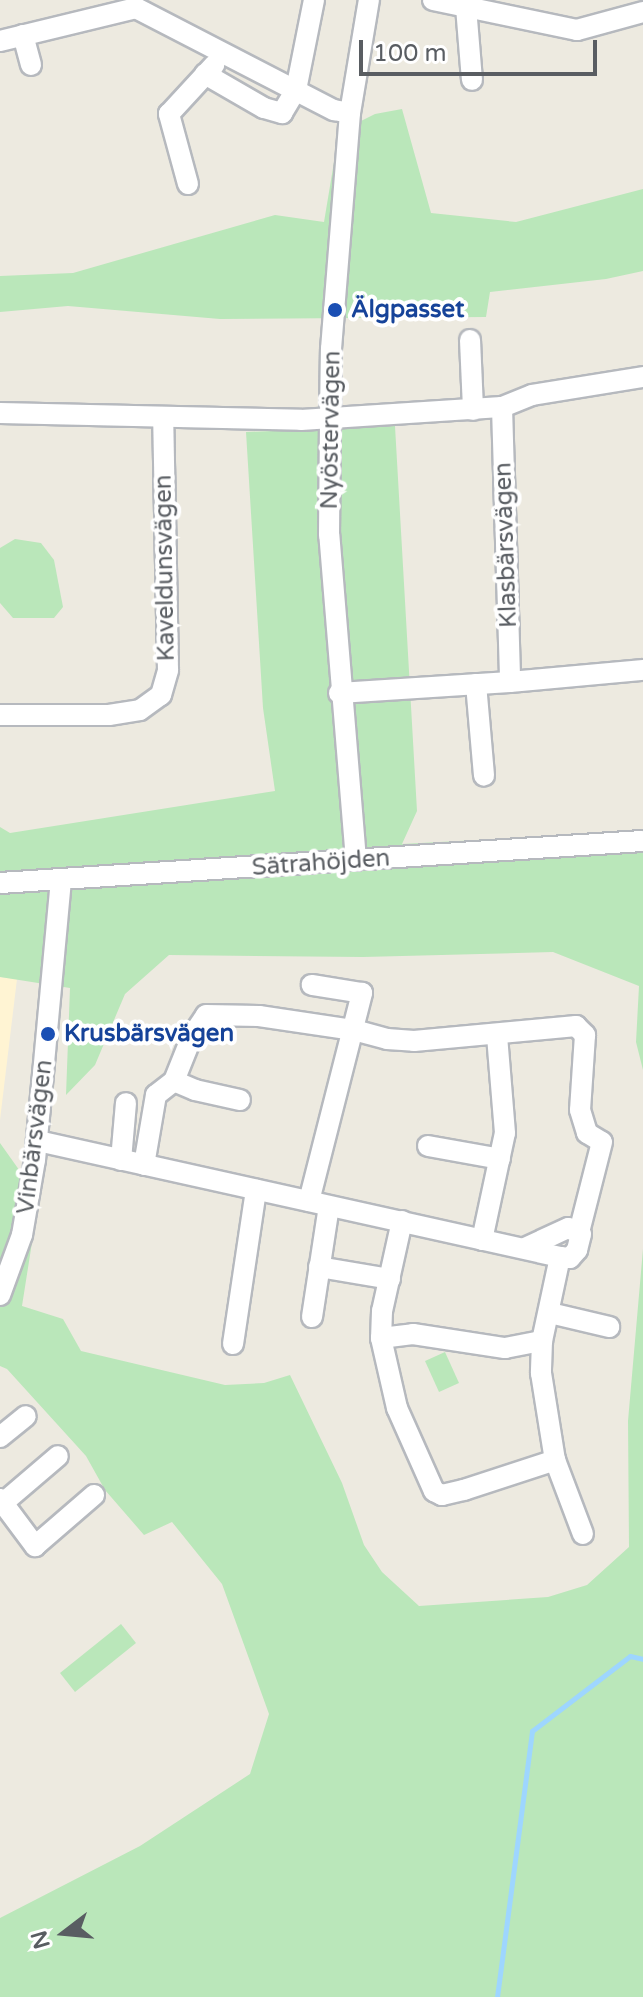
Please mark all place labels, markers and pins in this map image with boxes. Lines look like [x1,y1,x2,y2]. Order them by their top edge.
place label: Älgpasset [351,296,464,324]
marker: Älgpasset [326,301,344,319]
place label: Krusbärsvägen [64,1020,234,1048]
marker: Krusbärsvägen [39,1025,57,1043]

